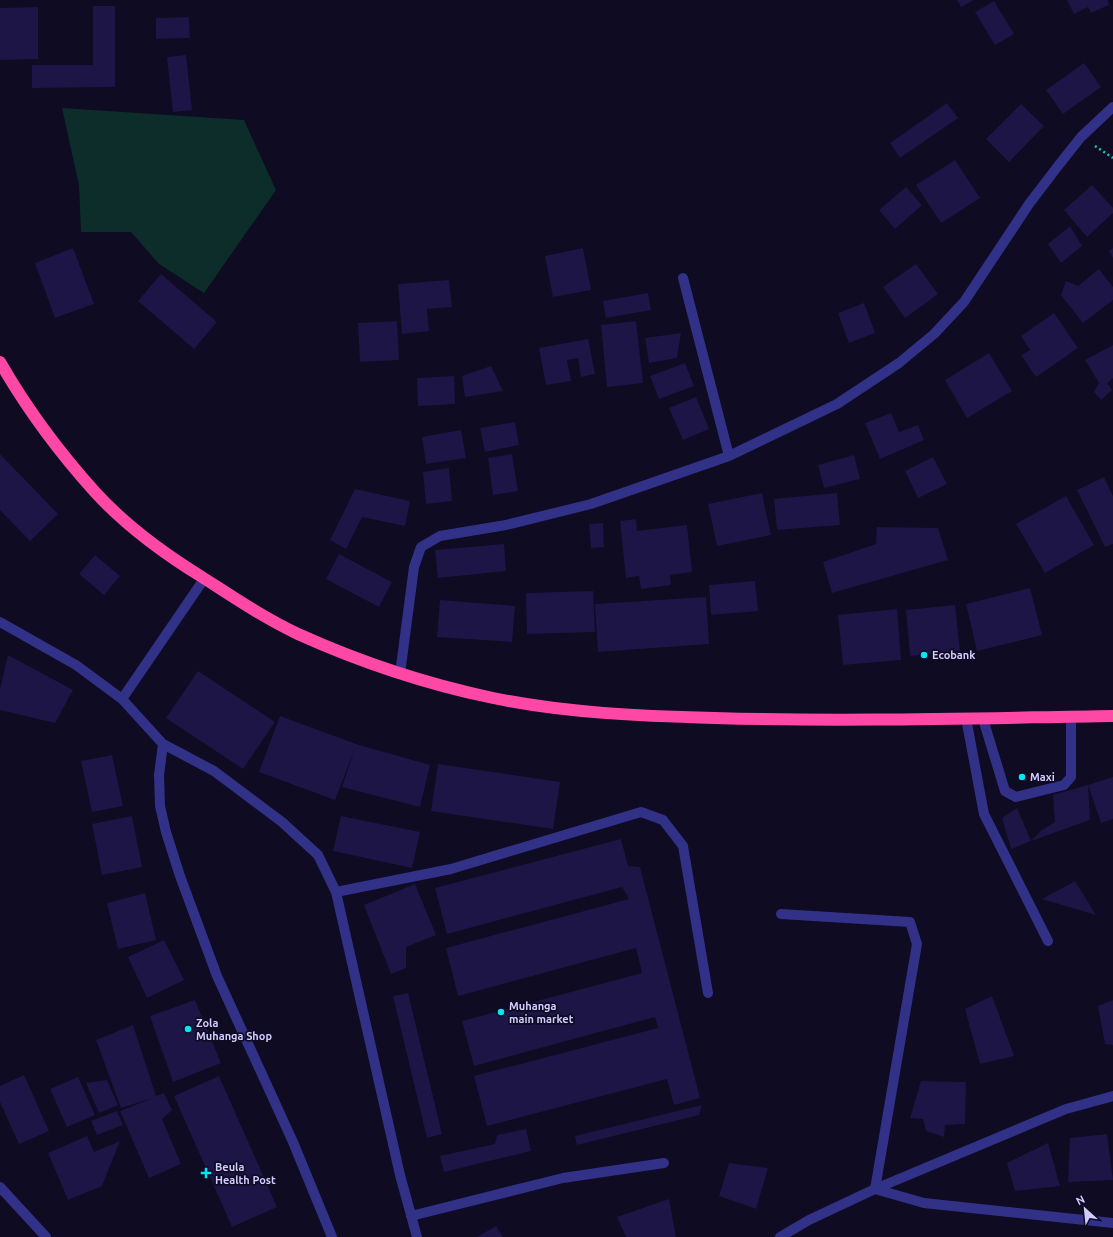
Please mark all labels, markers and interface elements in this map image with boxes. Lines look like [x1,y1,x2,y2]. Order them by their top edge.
place label: Ecobank [932,649,976,661]
marker: Ecobank [919,650,929,660]
place label: Maxi [1030,771,1055,783]
marker: Maxi [1017,772,1027,782]
place label: Muhanga main market [509,1000,574,1025]
marker: Muhanga main market [496,1007,506,1017]
place label: Zola Muhanga Shop [196,1017,272,1042]
marker: Zola Muhanga Shop [183,1024,193,1034]
place label: Beula Health Post [215,1161,276,1186]
marker: Beula Health Post [200,1167,212,1179]
north arrow [1065,1189,1105,1229]
text: N [1074,1193,1087,1207]

